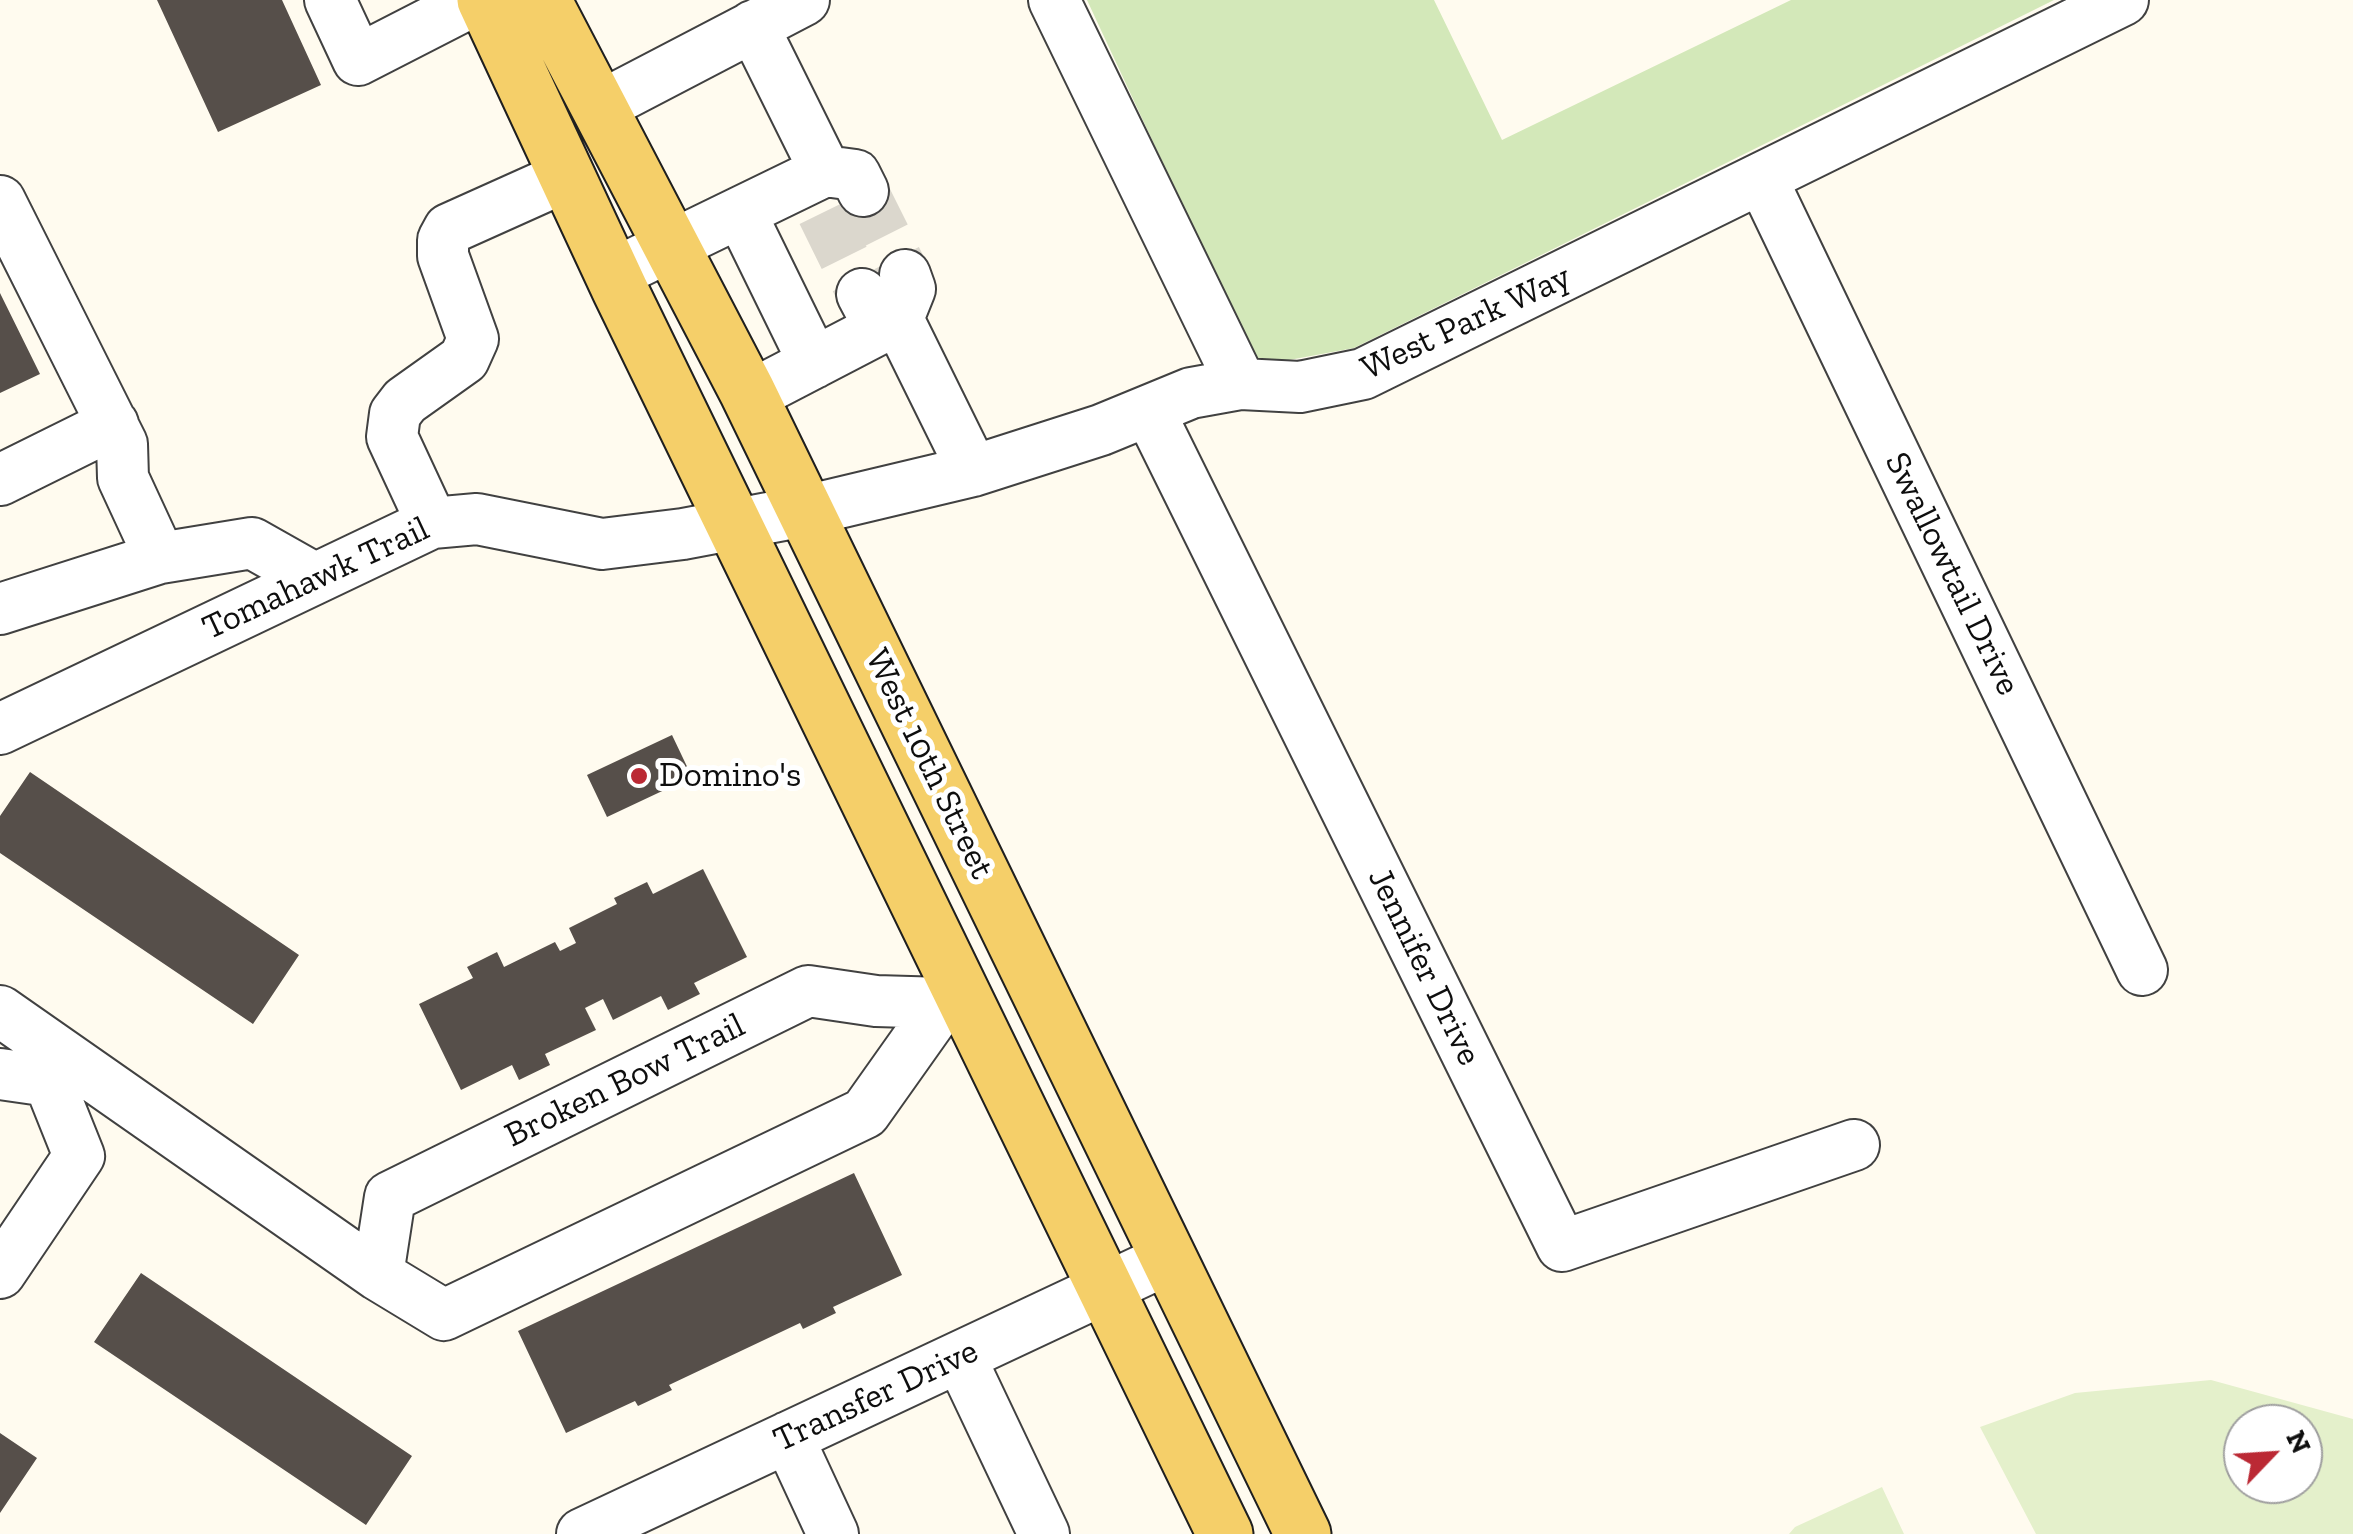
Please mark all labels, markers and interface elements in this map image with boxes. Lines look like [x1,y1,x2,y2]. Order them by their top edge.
street label: West Park Way [1355,256,1577,390]
street label: Swallowtail Drive [1875,446,2029,702]
street label: Tomahawk Trail [196,508,436,650]
street label: West 10th Street [855,642,1003,886]
place label: Domino's [659,755,801,797]
marker: Domino's [628,765,650,787]
street label: Jennifer Drive [1358,862,1490,1072]
street label: Broken Bow Trail [498,1005,752,1157]
street label: Transfer Drive [767,1330,985,1462]
north arrow [2223,1404,2323,1504]
text: N [2279,1425,2318,1459]

